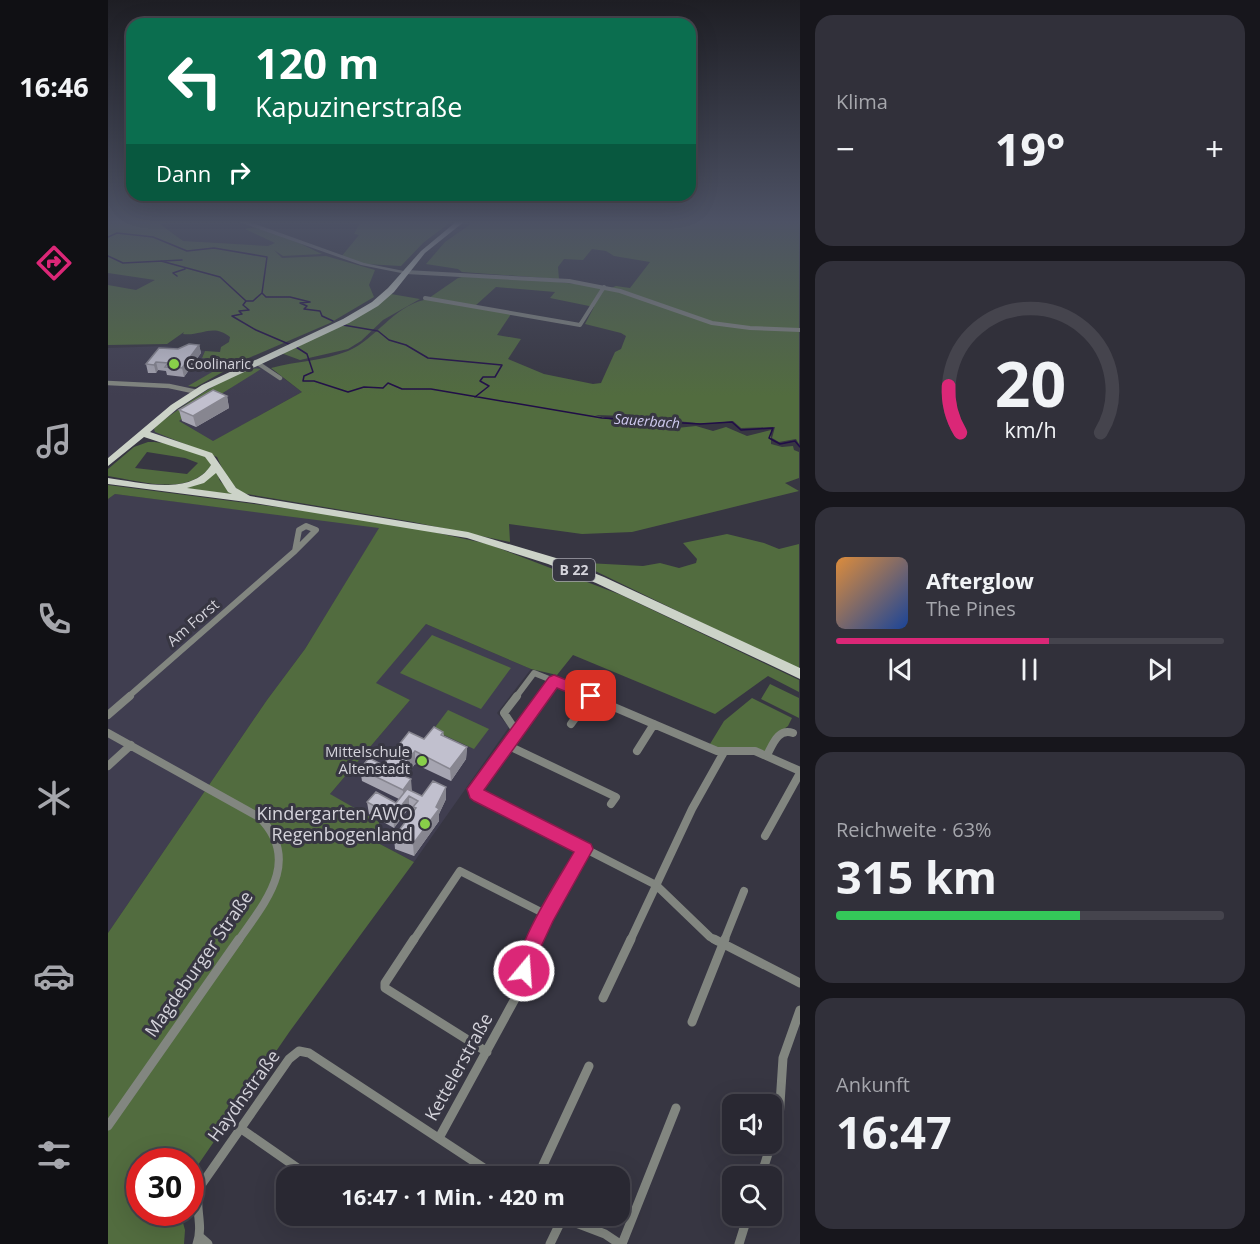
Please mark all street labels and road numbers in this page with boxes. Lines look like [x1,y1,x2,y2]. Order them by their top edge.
road number: B 22 [553,559,595,581]
street label: Am Forst [162,594,223,650]
street label: Magdeburger Straße [139,886,258,1041]
street label: Kettelerstraße [419,1008,498,1125]
street label: Haydnstraße [202,1045,285,1146]

